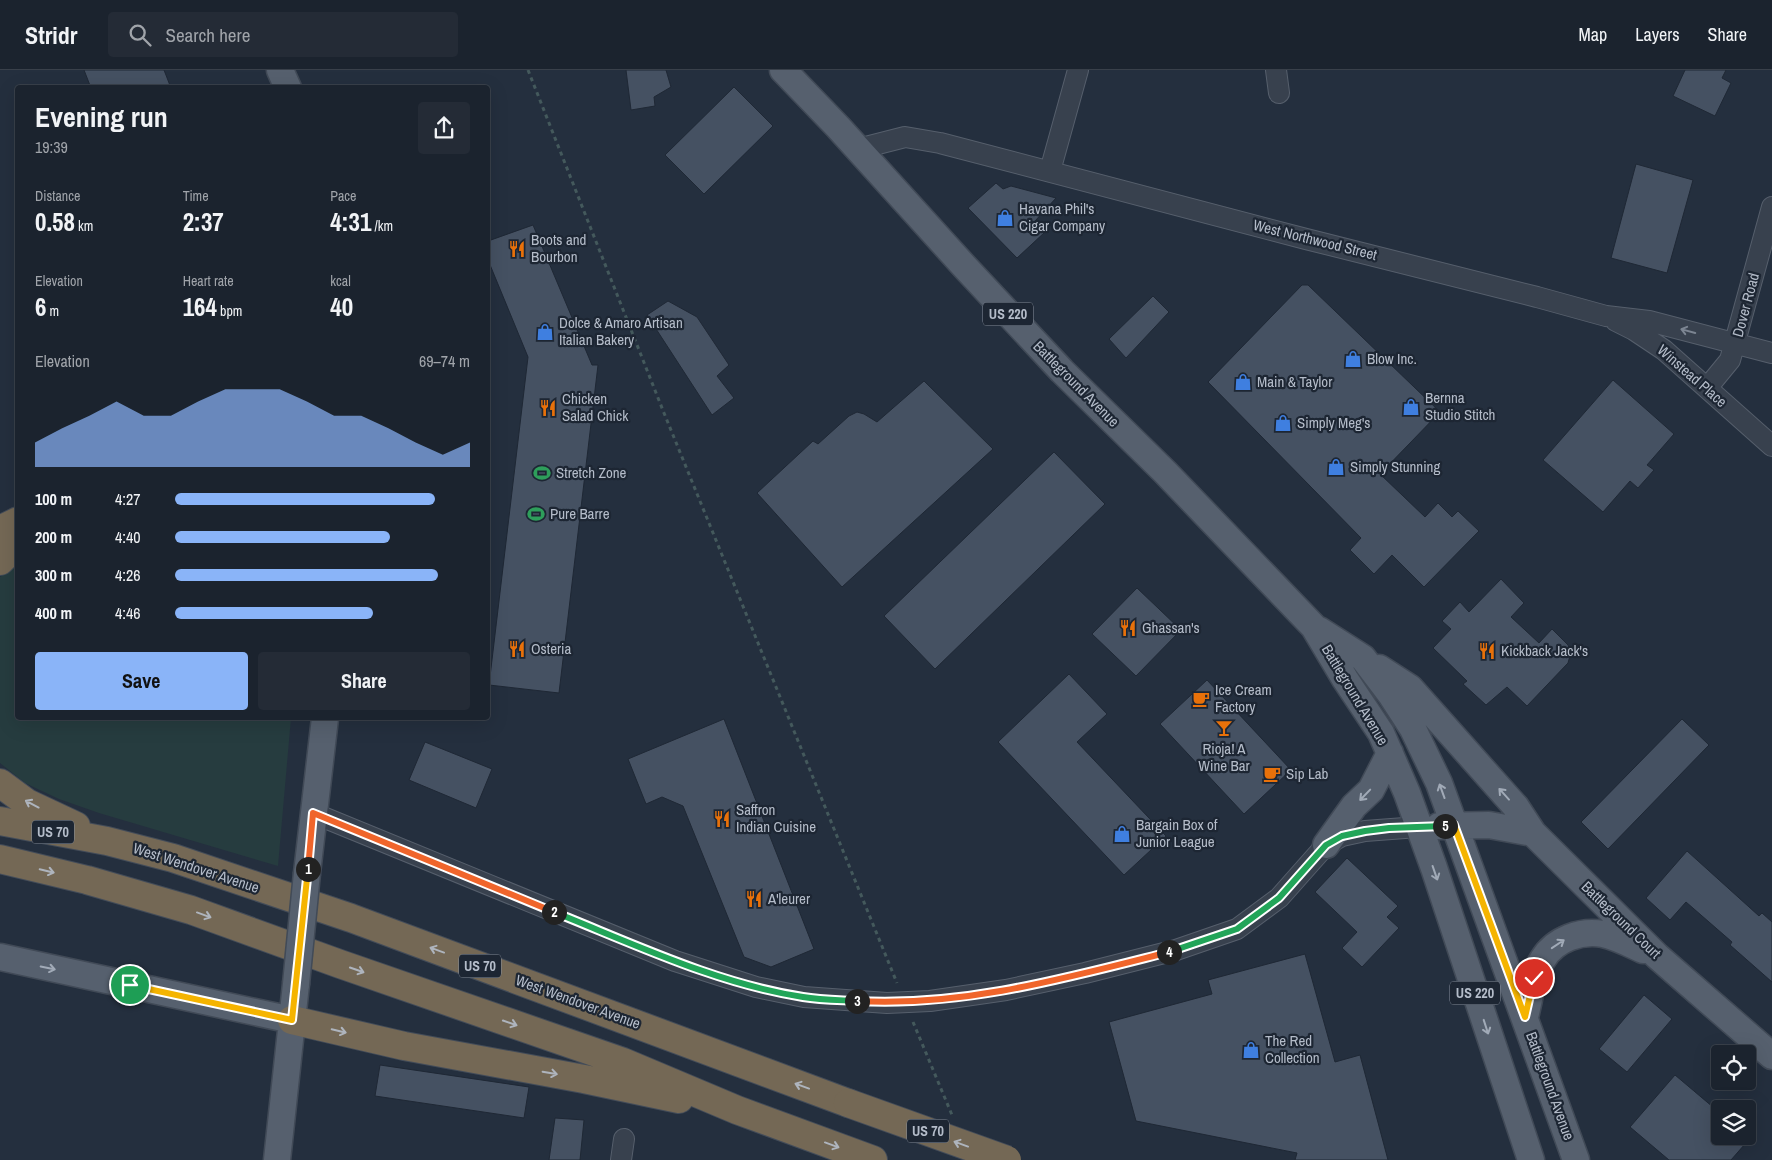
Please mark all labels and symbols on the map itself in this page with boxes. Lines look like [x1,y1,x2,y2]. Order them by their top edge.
place label: Havana Phil's Cigar Company [1019,198,1106,236]
shop icon: Havana Phil's Cigar Company [995,208,1015,228]
street label: West Northwood Street [1251,214,1380,265]
place label: Boots and Bourbon [531,229,586,267]
restaurant icon: Boots and Bourbon [507,239,527,259]
street label: Dover Road [1727,270,1764,339]
road number: US 220 [983,302,1033,325]
place label: Dolce & Amaro Artisan Italian Bakery [559,312,683,350]
shop icon: Dolce & Amaro Artisan Italian Bakery [535,322,555,342]
one-way arrow [1681,326,1697,336]
street label: Battleground Avenue [1029,336,1124,431]
street label: Winstead Place [1653,339,1732,412]
place label: Blow Inc. [1367,348,1417,369]
shop icon: Blow Inc. [1343,349,1363,369]
place label: Main & Taylor [1257,371,1332,392]
shop icon: Main & Taylor [1233,372,1253,392]
place label: Bernna Studio Stitch [1425,387,1495,425]
place label: Chicken Salad Chick [562,388,629,426]
shop icon: Bernna Studio Stitch [1401,397,1421,417]
restaurant icon: Chicken Salad Chick [538,398,558,418]
place label: Simply Meg's [1297,412,1370,433]
shop icon: Simply Meg's [1273,413,1293,433]
place label: Simply Stunning [1350,456,1440,477]
shop icon: Simply Stunning [1326,457,1346,477]
place label: Stretch Zone [556,462,627,483]
sports icon: Stretch Zone [532,463,552,483]
place label: Pure Barre [550,503,610,524]
sports icon: Pure Barre [526,504,546,524]
place label: Ghassan's [1142,617,1200,638]
restaurant icon: Ghassan's [1118,618,1138,638]
place label: Osteria [531,638,571,659]
restaurant icon: Osteria [507,639,527,659]
street label: Battleground Avenue [1317,640,1394,749]
place label: Kickback Jack's [1501,640,1588,661]
restaurant icon: Kickback Jack's [1477,641,1497,661]
place label: Ice Cream Factory [1215,679,1272,717]
cafe icon: Ice Cream Factory [1191,689,1211,709]
bar icon: Rioja! A Wine Bar [1214,718,1234,738]
place label: Rioja! A Wine Bar [1198,738,1250,776]
place label: Sip Lab [1286,763,1329,784]
cafe icon: Sip Lab [1262,764,1282,784]
one-way arrow [1437,784,1446,799]
one-way arrow [1499,788,1510,801]
one-way arrow [1359,789,1371,801]
one-way arrow [24,799,39,809]
place label: Saffron Indian Cuisine [736,799,816,837]
restaurant icon: Saffron Indian Cuisine [712,809,732,829]
place label: Bargain Box of Junior League [1136,814,1218,852]
pin: 5 [1432,814,1458,838]
road number: US 70 [32,820,74,844]
shop icon: Bargain Box of Junior League [1112,824,1132,844]
street label: West Wendover Avenue [130,837,262,898]
pin: 1 [296,856,320,882]
one-way arrow [1431,864,1440,880]
one-way arrow [39,867,55,876]
street label: Battleground Court [1577,876,1666,963]
place label: A'leurer [767,888,810,909]
restaurant icon: A'leurer [744,889,764,909]
pin: 2 [542,900,566,924]
one-way arrow [196,911,211,920]
one-way arrow [1551,938,1565,948]
pin: 4 [1156,940,1182,964]
one-way arrow [430,945,445,954]
road number: US 70 [459,954,501,978]
pin [1513,957,1555,999]
one-way arrow [39,963,55,973]
pin [109,964,151,1006]
one-way arrow [348,966,364,975]
street label: West Wendover Avenue [513,969,644,1034]
road number: US 220 [1450,981,1500,1004]
pin: 3 [844,988,870,1014]
one-way arrow [1482,1018,1491,1034]
one-way arrow [502,1019,517,1028]
one-way arrow [331,1027,347,1036]
street label: Battleground Avenue [1521,1029,1580,1143]
place label: The Red Collection [1265,1030,1320,1068]
shop icon: The Red Collection [1241,1040,1261,1060]
one-way arrow [542,1068,558,1078]
one-way arrow [795,1081,811,1090]
road number: US 70 [907,1120,949,1142]
one-way arrow [953,1138,969,1148]
one-way arrow [824,1141,839,1150]

